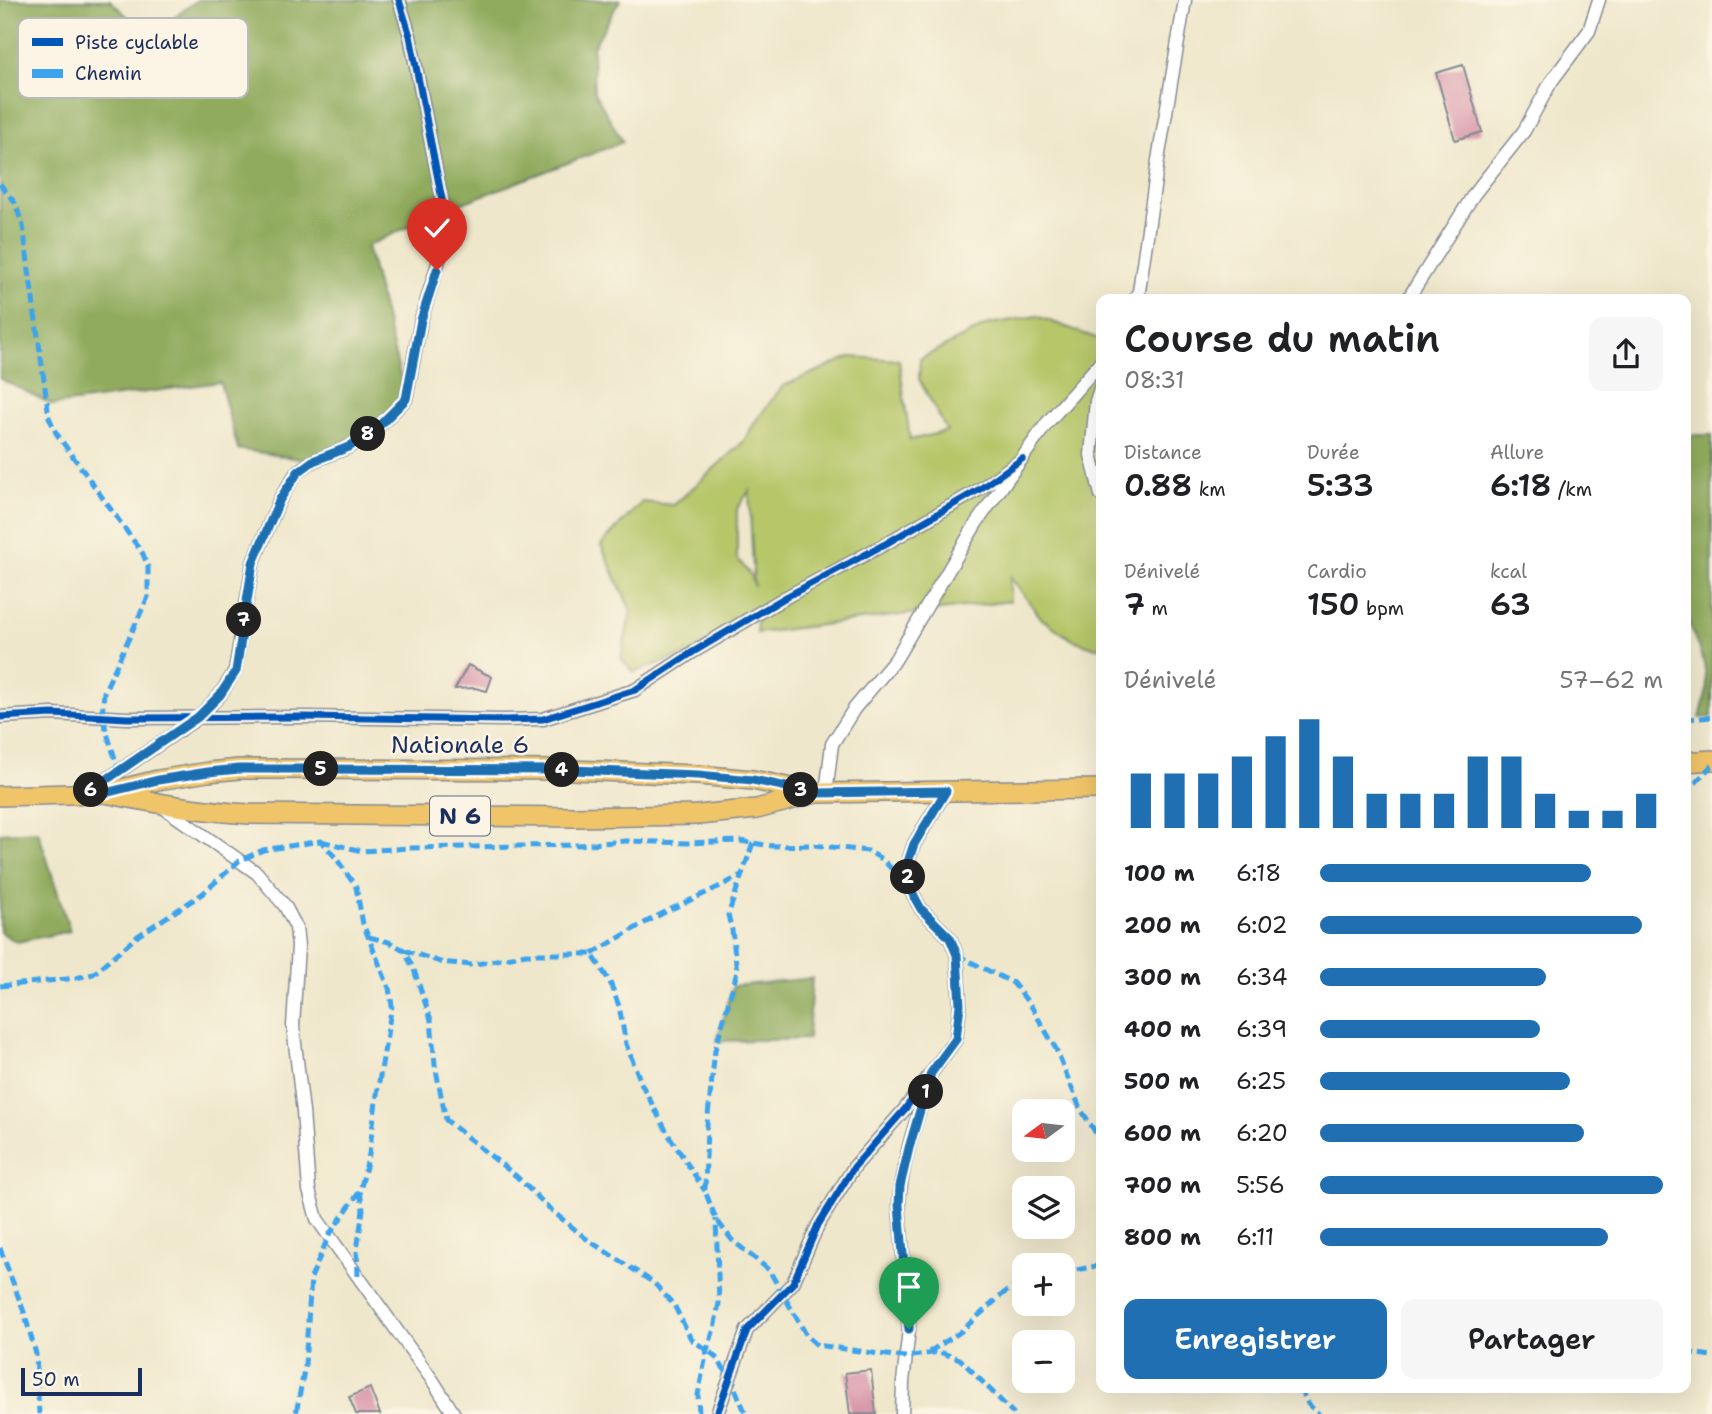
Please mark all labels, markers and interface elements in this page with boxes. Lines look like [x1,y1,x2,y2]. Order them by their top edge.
legend [18,18,248,98]
text: Piste cyclable [75,30,199,55]
text: Chemin [75,61,142,86]
pin [407,198,467,270]
icon: check [418,209,456,247]
text: Course du matin [1124,313,1440,364]
button: share [1589,317,1663,391]
text: 08:31 [1124,365,1185,395]
pin: 8 [350,416,386,452]
text: 8 [361,421,374,446]
text: Distance [1124,440,1202,465]
text: Durée [1307,440,1360,465]
text: Allure [1490,440,1544,465]
text: 0.88 [1124,465,1192,506]
text: 5:33 [1307,465,1374,506]
text: 6:18 [1490,465,1552,506]
text: km [1192,477,1226,502]
text: /km [1552,477,1592,502]
text: Dénivelé [1124,559,1200,584]
text: Cardio [1307,559,1367,584]
text: kcal [1490,559,1527,584]
text: 7 [1124,584,1145,625]
text: 150 [1307,584,1360,625]
text: 63 [1490,584,1531,625]
text: m [1145,596,1168,621]
text: bpm [1360,596,1404,621]
pin: 7 [226,602,262,638]
text: 7 [237,607,250,632]
text: Dénivelé [1124,665,1216,695]
text: 57–62 m [1559,665,1663,695]
street label: Nationale 6 [391,729,529,761]
pin: 5 [304,752,338,786]
pin: 4 [544,752,580,788]
text: 5 [315,756,326,781]
text: 4 [555,757,568,782]
pin: 6 [74,772,108,808]
pin: 3 [784,772,818,808]
text: 6 [84,777,97,802]
text: 3 [794,777,807,802]
road number: N 6 [430,796,490,836]
text: 100 m [1124,858,1195,888]
text: 6:18 [1236,858,1281,888]
pin: 2 [890,860,926,894]
text: 2 [901,864,914,889]
text: 200 m [1124,910,1201,940]
text: 6:02 [1236,910,1288,940]
text: 300 m [1124,962,1201,992]
text: 6:34 [1236,962,1288,992]
text: 400 m [1124,1014,1201,1044]
text: 6:39 [1236,1014,1287,1044]
text: 500 m [1124,1066,1199,1096]
text: 6:25 [1236,1066,1286,1096]
pin: 1 [908,1074,944,1110]
text: 1 [921,1079,930,1104]
north arrow [1012,1099,1074,1162]
map controls [1012,1099,1075,1393]
text: 600 m [1124,1118,1201,1148]
text: 6:20 [1236,1118,1288,1148]
text: 700 m [1124,1170,1201,1200]
text: 5:56 [1236,1170,1285,1200]
button: layers [1012,1176,1075,1239]
text: 800 m [1124,1222,1201,1252]
text: 6:11 [1236,1222,1274,1252]
button: + [1012,1253,1075,1316]
pin [879,1257,939,1329]
icon: arrive [890,1268,928,1306]
button: Enregistrer [1124,1299,1387,1379]
button: Partager [1401,1299,1663,1379]
button: − [1012,1330,1075,1393]
scale bar [21,1365,142,1397]
text: 50 m [32,1367,80,1392]

